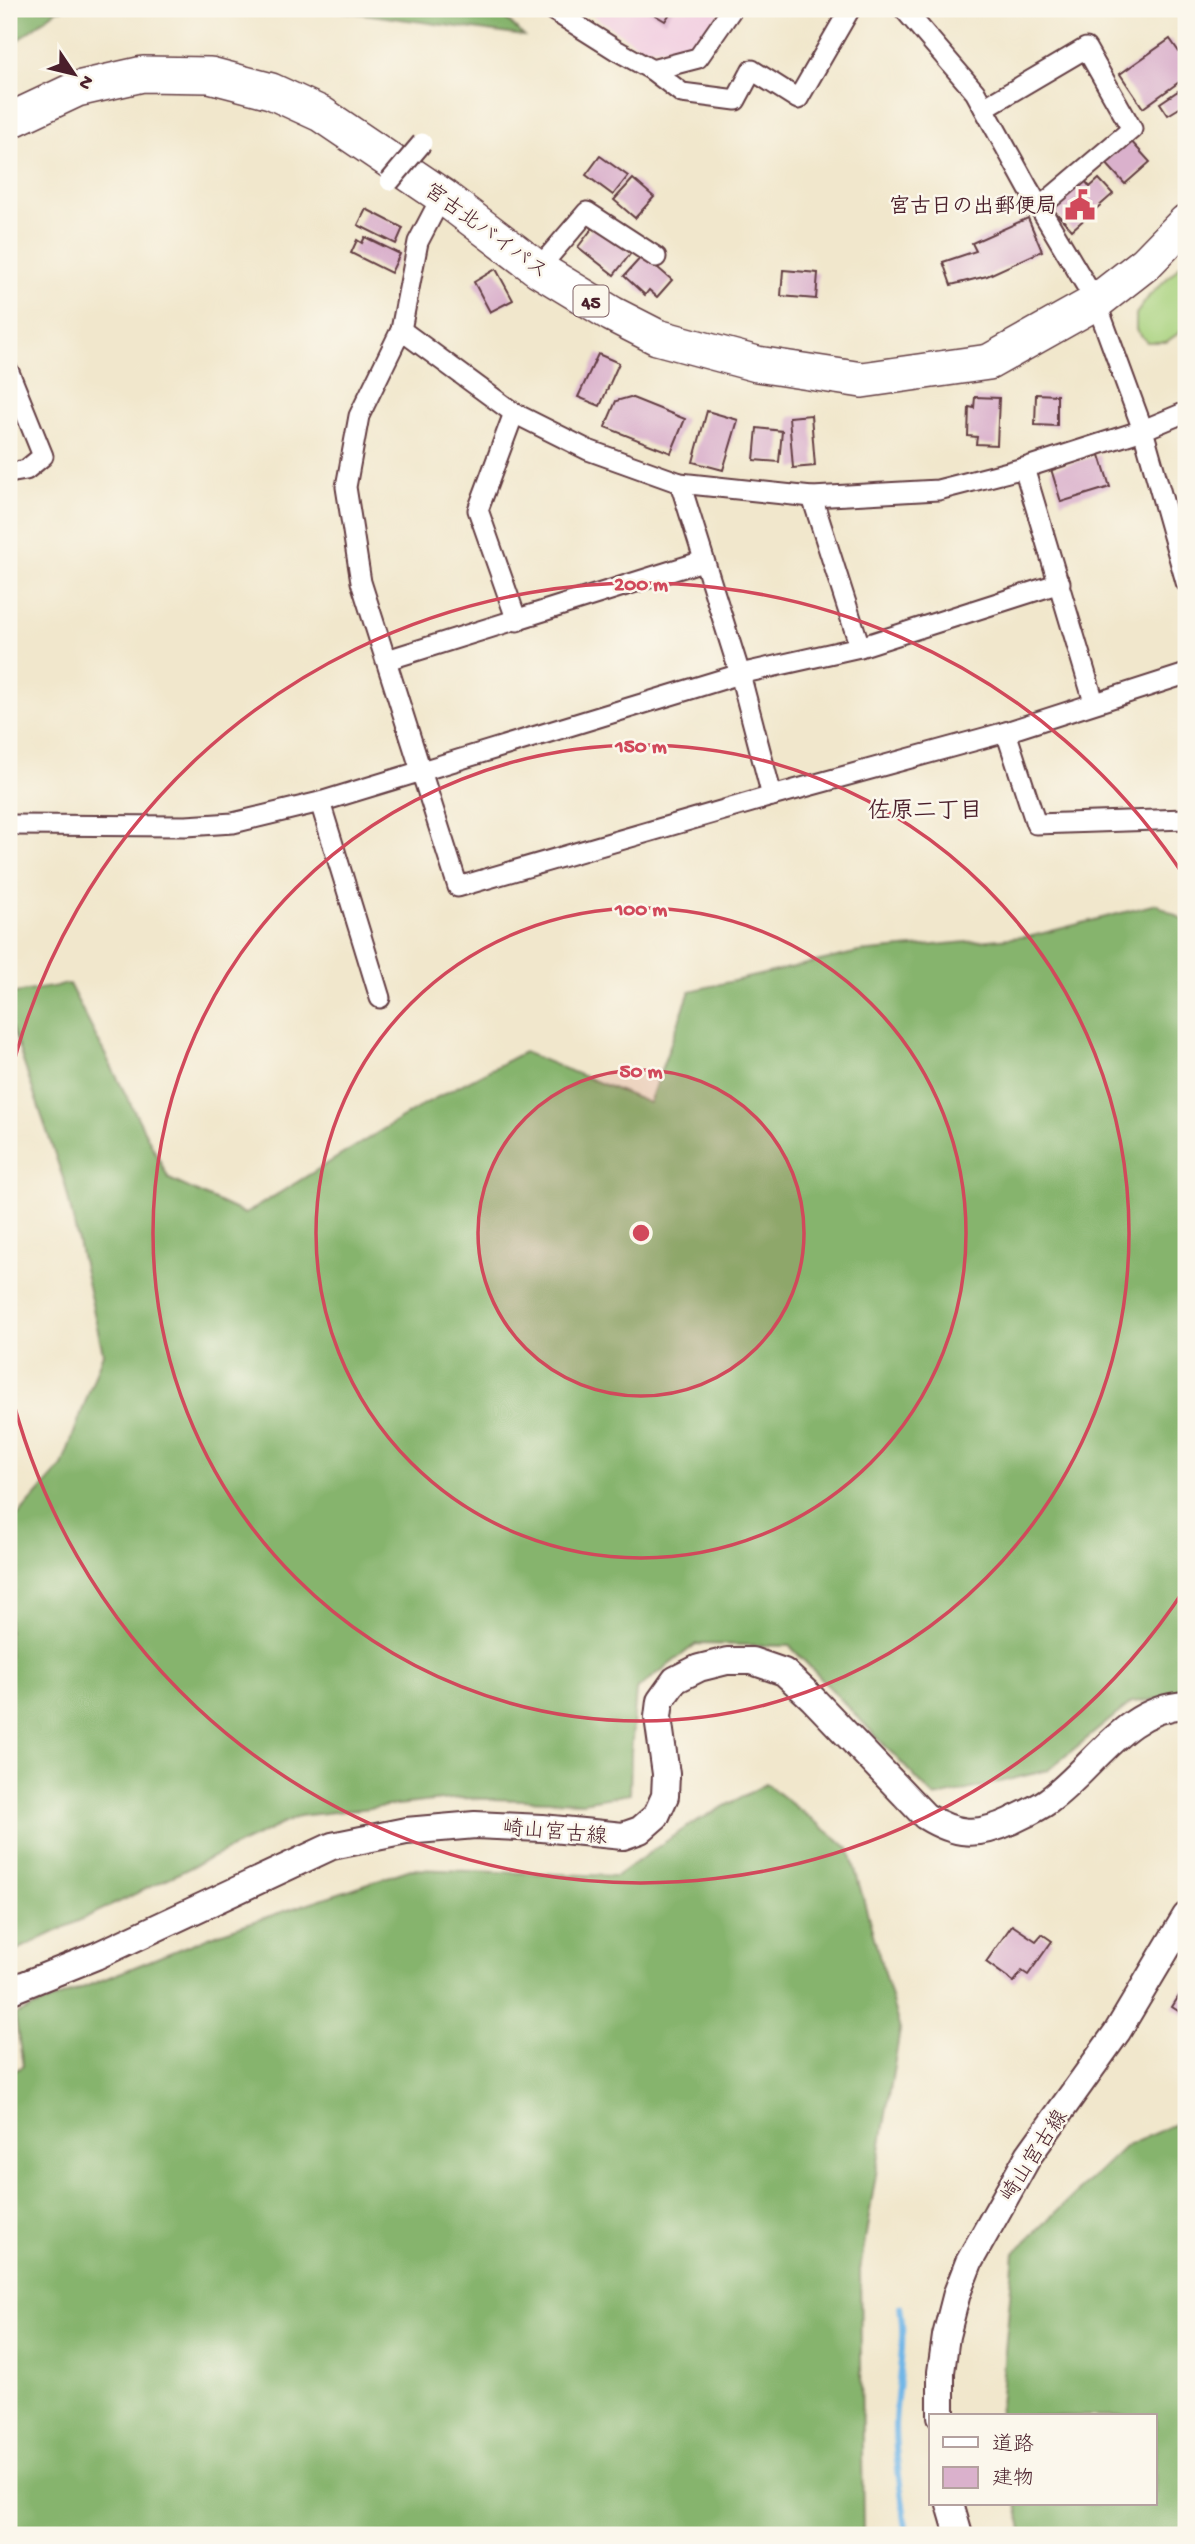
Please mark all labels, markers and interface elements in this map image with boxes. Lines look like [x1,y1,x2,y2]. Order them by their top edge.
north arrow [38,38,108,108]
text: N [72,70,98,93]
street label: 宮古北バイパス [418,179,552,286]
public building icon: 宮古日の出郵便局 [1063,188,1097,222]
place label: 宮古日の出郵便局 [889,194,1057,221]
road number: 45 [574,286,608,316]
text: 200 m [614,574,668,599]
text: 150 m [614,736,667,761]
district label: 佐原二丁目 [868,798,983,826]
text: 100 m [614,899,667,924]
text: 50 m [620,1061,663,1086]
centre of rings [629,1221,653,1245]
street label: 崎山宮古線 [501,1816,608,1852]
street label: 崎山宮古線 [996,2106,1075,2208]
legend [929,2414,1156,2506]
text: 道路 [992,2433,1034,2459]
text: 建物 [992,2467,1034,2493]

